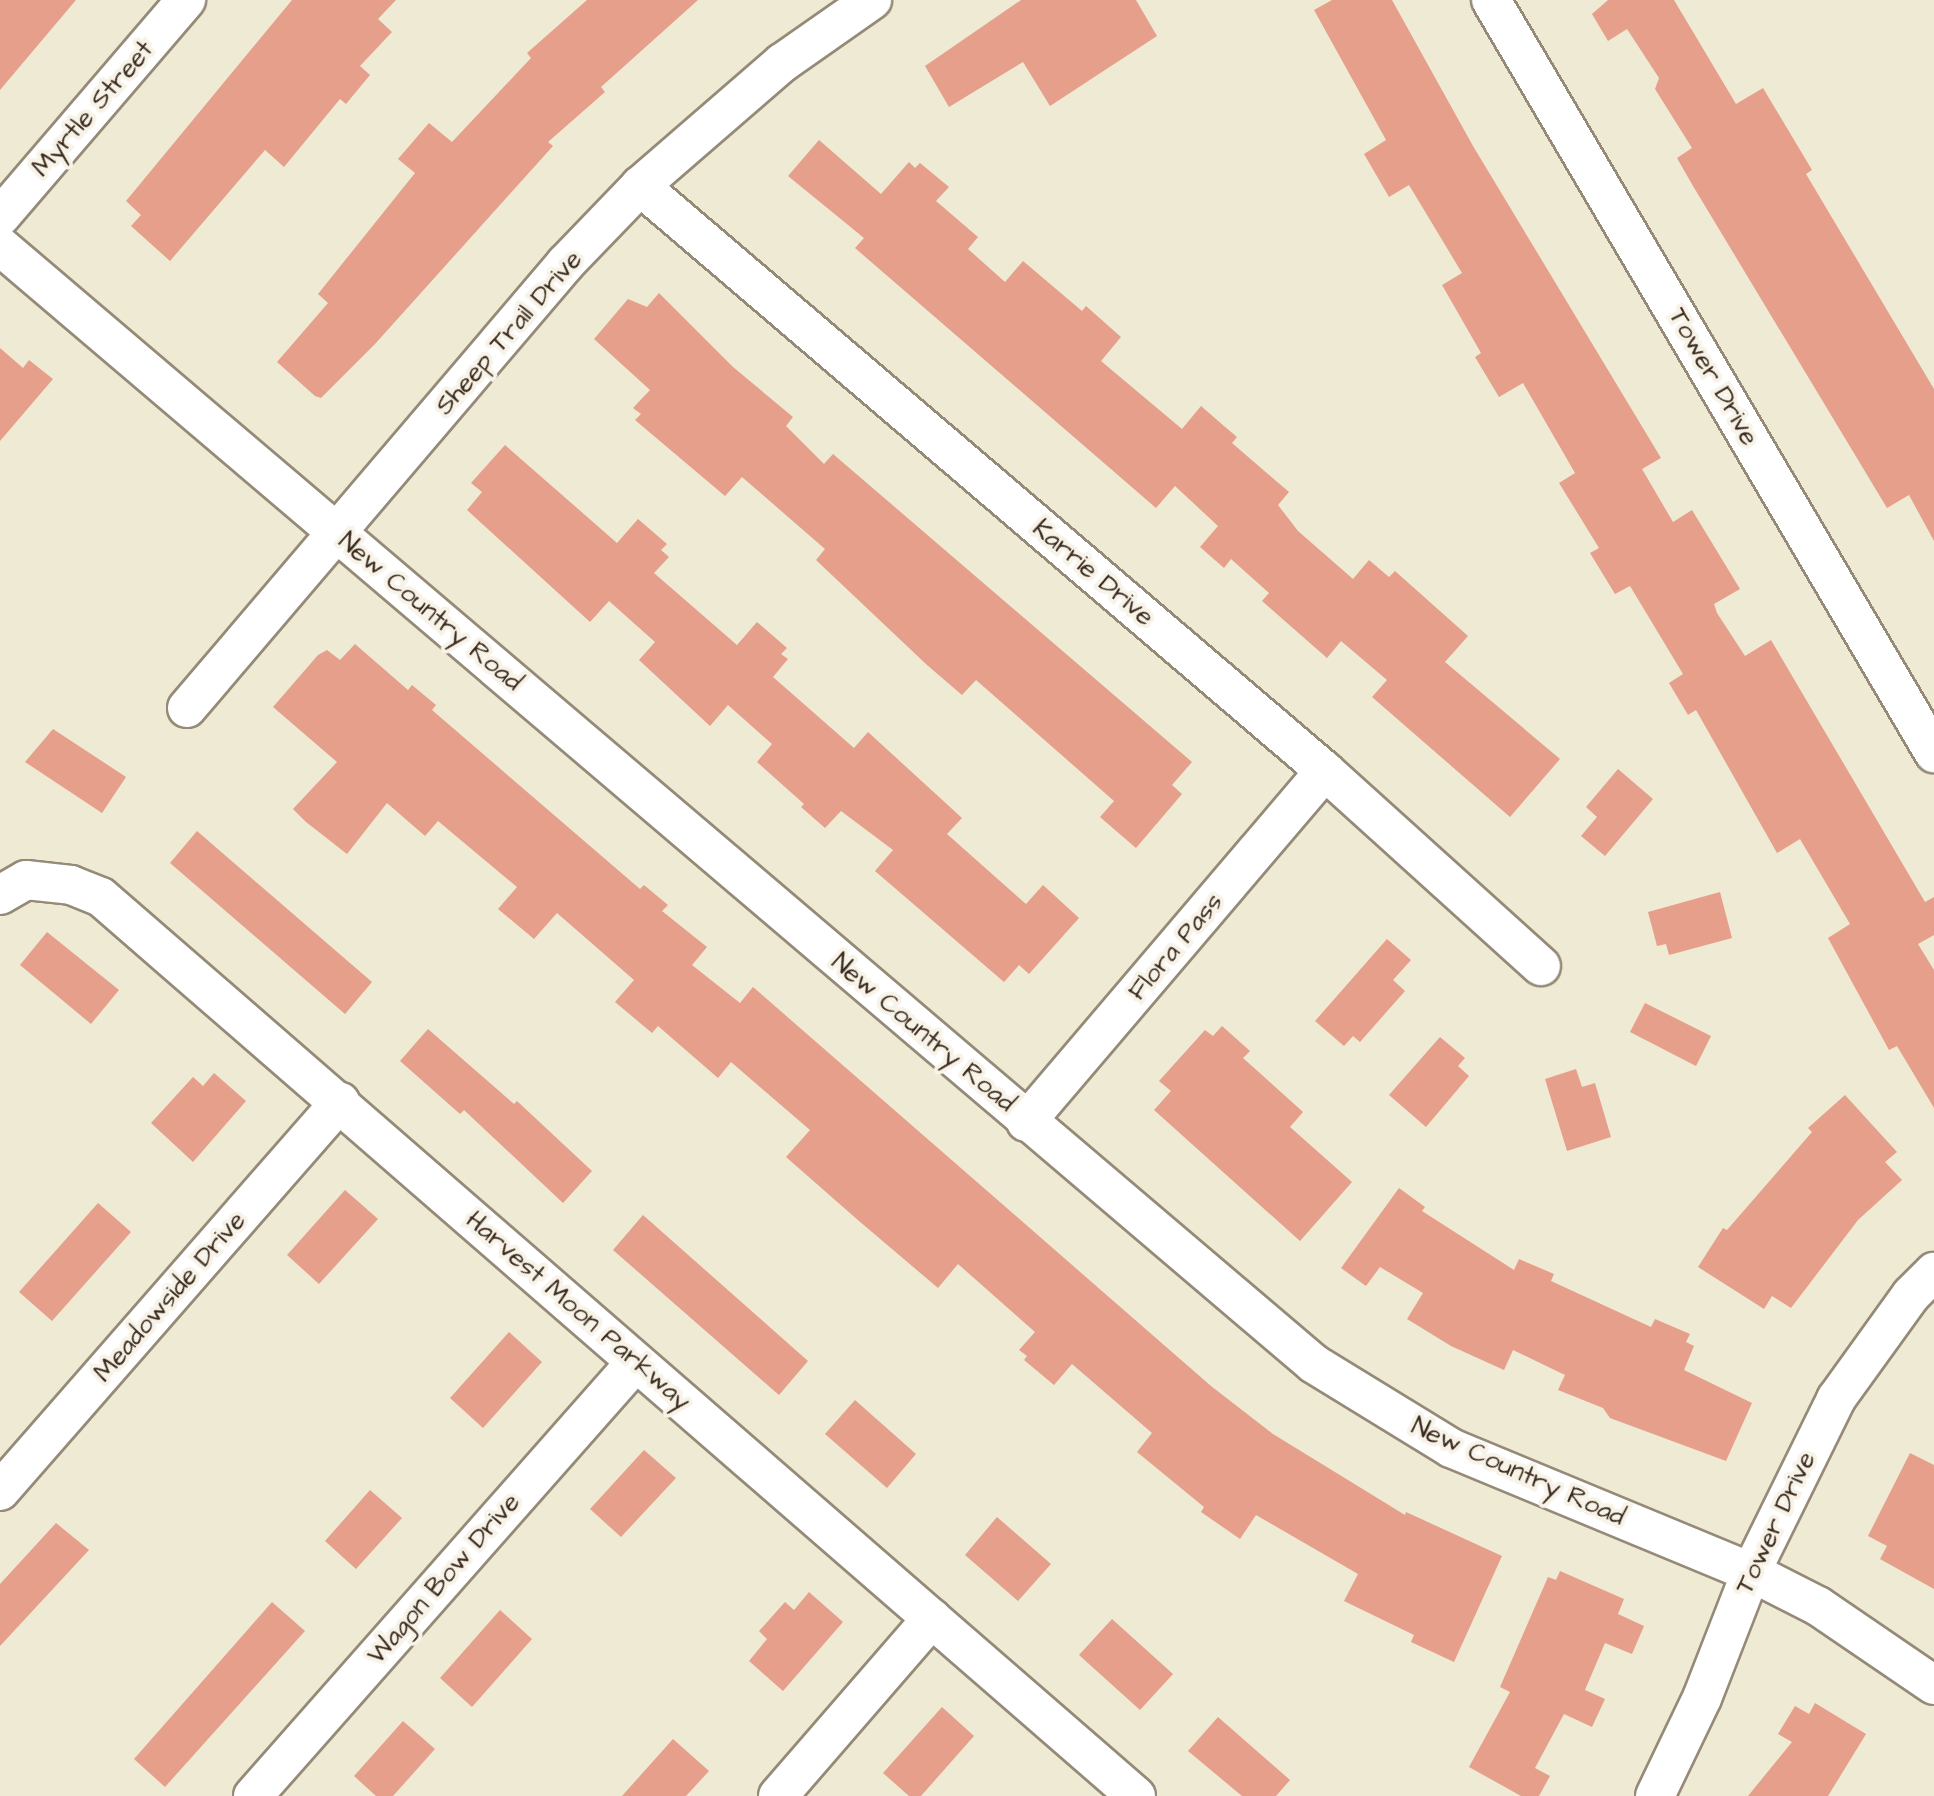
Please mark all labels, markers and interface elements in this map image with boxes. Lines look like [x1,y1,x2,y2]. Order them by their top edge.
street label: Myrtle Street [26,35,160,183]
street label: Sheep Trail Drive [429,244,589,422]
street label: Tower Drive [1661,303,1765,451]
street label: Karrie Drive [1026,513,1160,633]
street label: New Country Road [332,526,528,698]
street label: Flora Pass [1122,887,1230,1007]
street label: New Country Road [825,947,1021,1119]
street label: Harvest Moon Parkway [459,1205,697,1417]
street label: Meadowside Drive [88,1206,252,1388]
street label: New Country Road [1406,1411,1630,1533]
street label: Tower Drive [1729,1447,1823,1599]
street label: Wagon Bow Drive [361,1487,527,1671]

